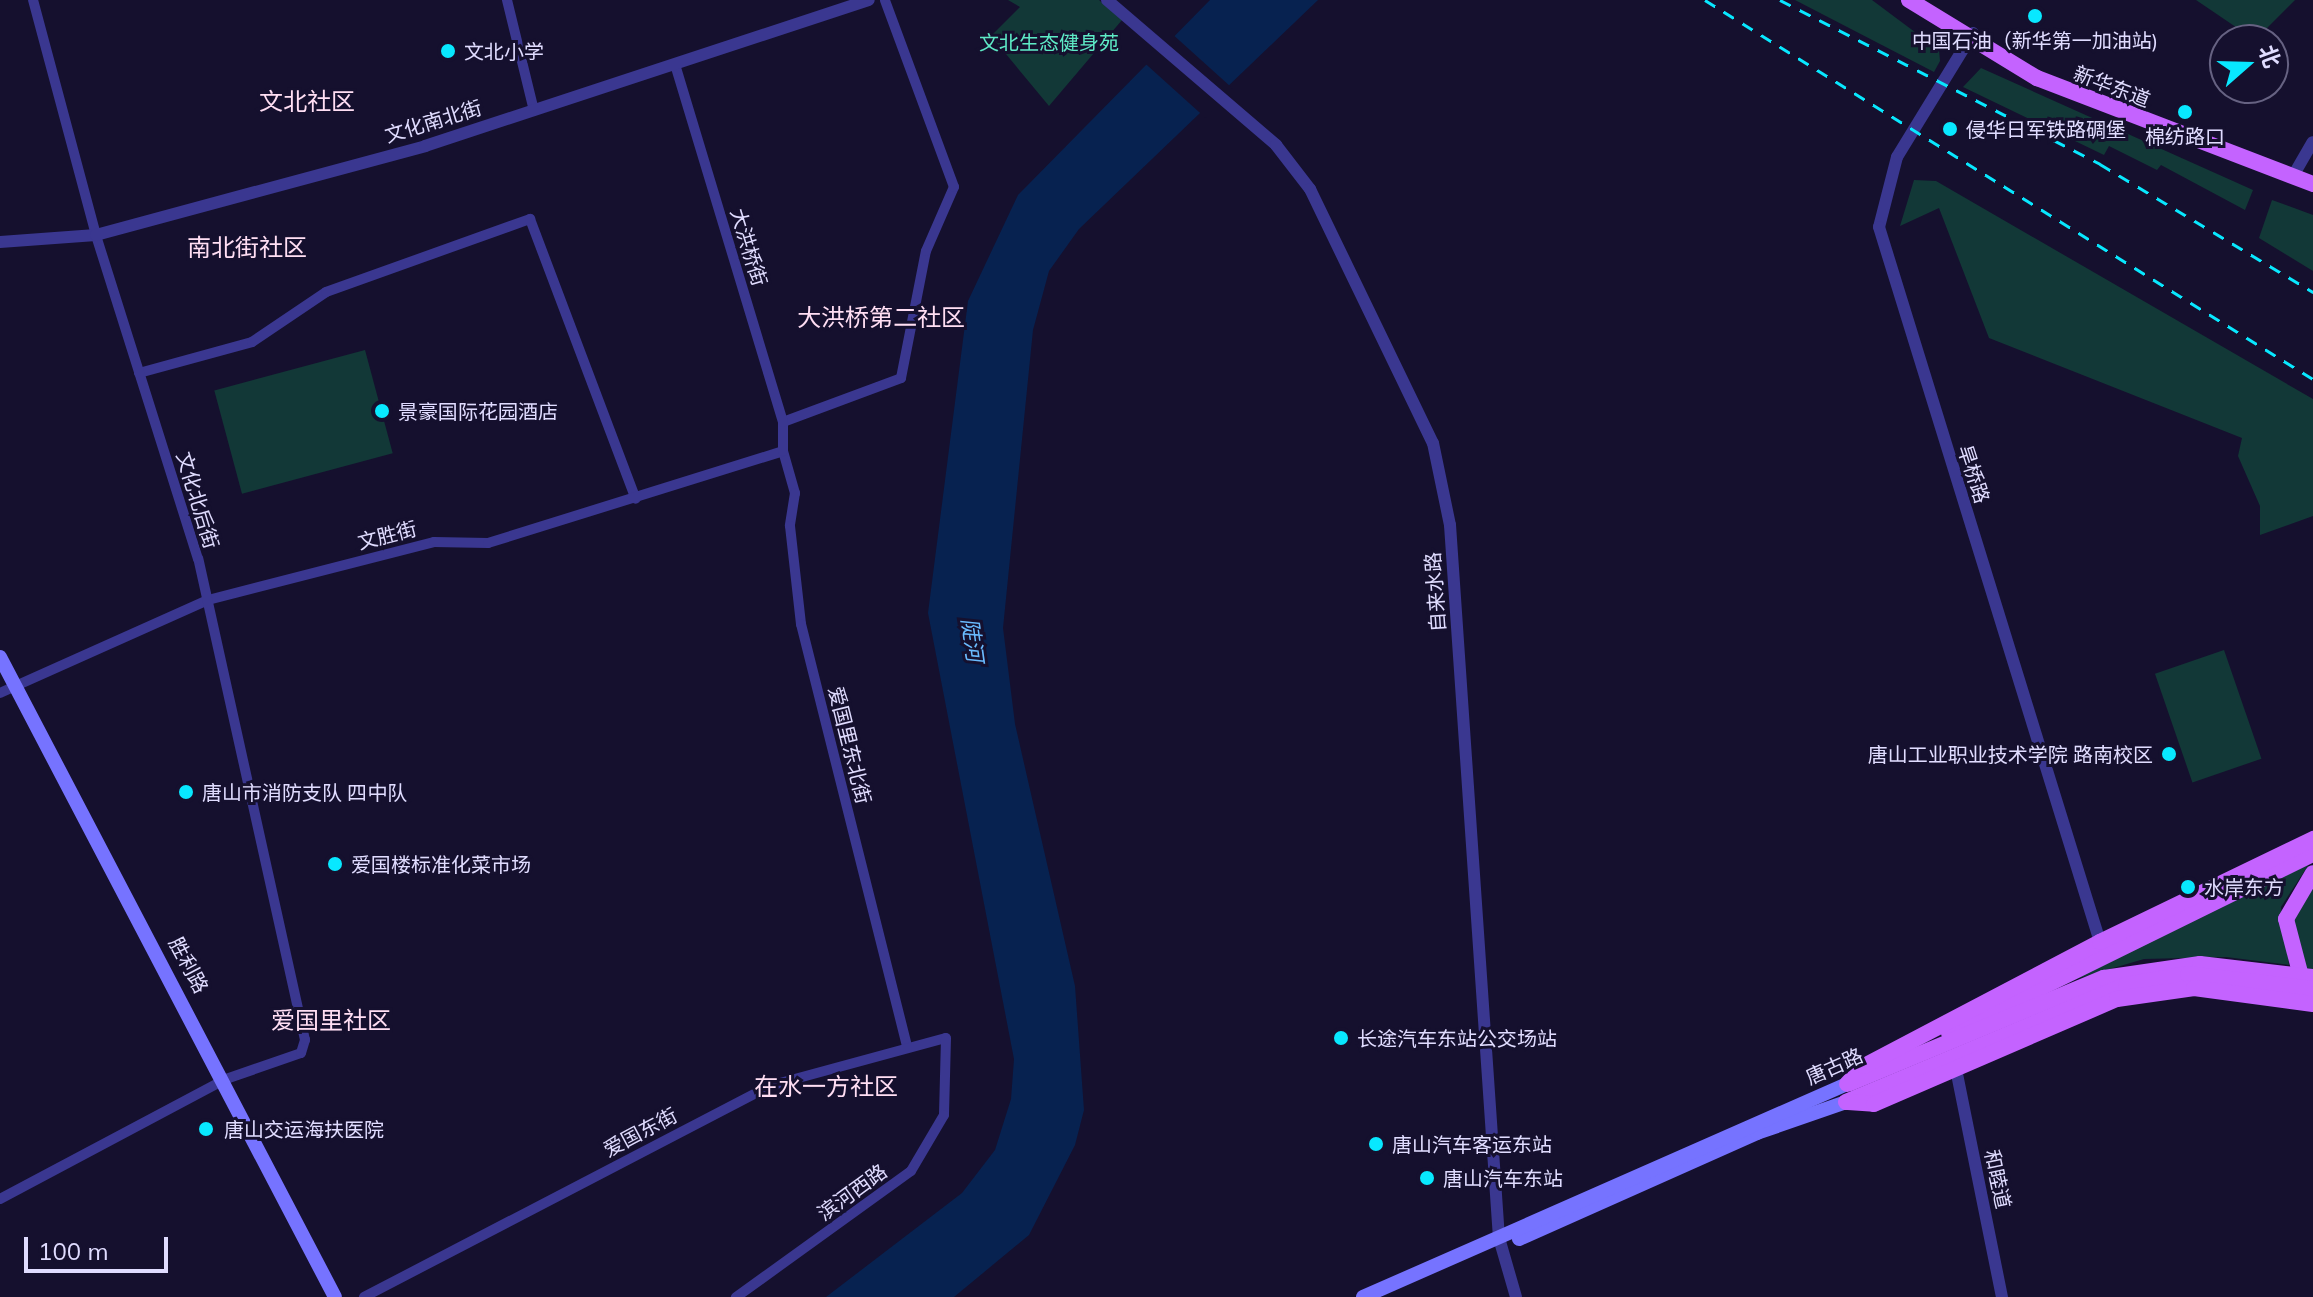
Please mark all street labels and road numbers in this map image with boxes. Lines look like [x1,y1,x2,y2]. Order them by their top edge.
street label: 新华东道 [2070,60,2154,112]
street label: 文化南北街 [382,95,484,147]
street label: 大洪桥街 [726,205,772,289]
street label: 旱桥路 [1953,442,1995,506]
street label: 文化北后街 [172,449,224,551]
street label: 文胜街 [355,516,419,554]
street label: 自来水路 [1420,551,1450,633]
street label: 爱国里东北街 [824,684,876,806]
street label: 胜利路 [164,933,214,997]
street label: 唐古路 [1802,1043,1866,1089]
street label: 爱国东街 [599,1103,681,1161]
street label: 和睦道 [1980,1147,2016,1211]
street label: 滨河西路 [813,1159,891,1225]

